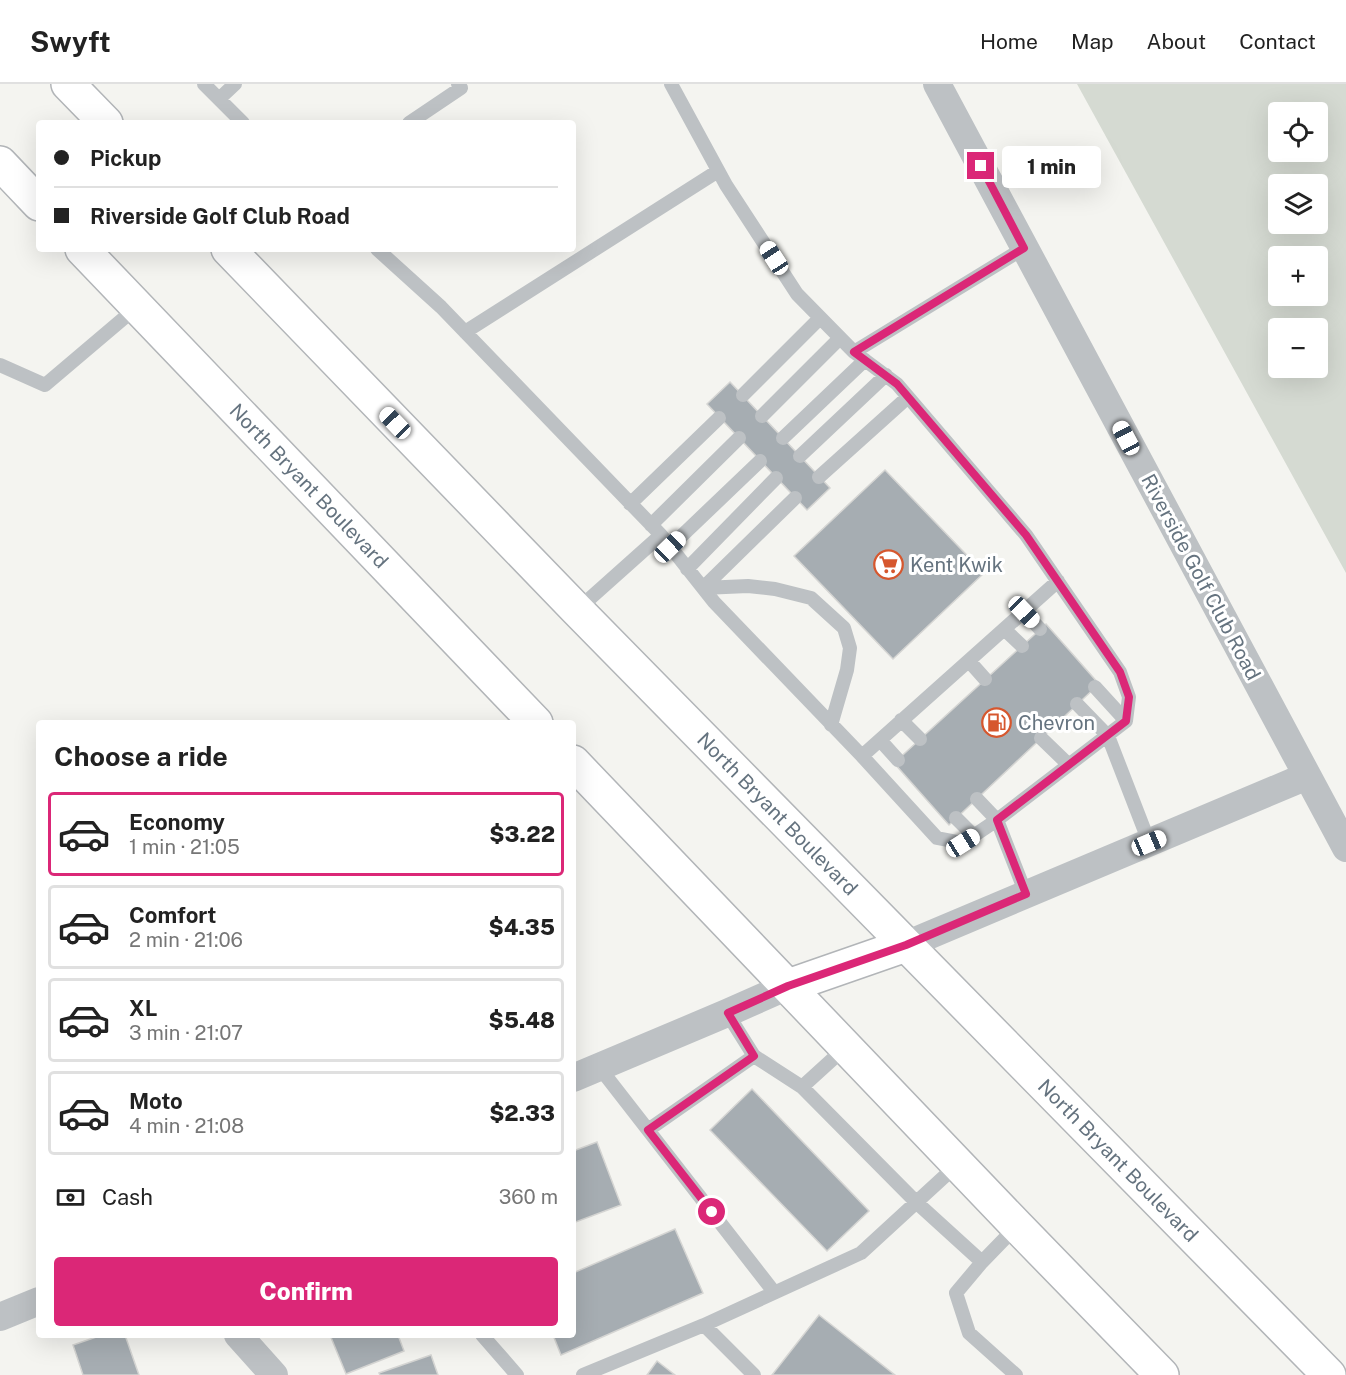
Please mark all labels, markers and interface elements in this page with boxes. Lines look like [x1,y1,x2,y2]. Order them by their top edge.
text: Swyft [30,25,111,58]
text: Home [980,29,1038,54]
text: Map [1071,29,1114,54]
text: About [1147,29,1206,54]
text: Contact [1239,29,1316,54]
map controls [1268,102,1328,378]
button: locate [1268,102,1328,162]
text: Pickup [90,145,161,171]
callout: 1 min [1002,145,1101,187]
route end [967,152,994,179]
text: 1 min [1027,155,1076,179]
button: layers [1268,174,1328,234]
text: Riverside Golf Club Road [90,203,350,229]
car [757,238,791,278]
button: + [1268,246,1328,306]
button: − [1268,318,1328,378]
street label: North Bryant Boulevard [225,399,393,573]
car [376,404,414,442]
car [1110,418,1142,458]
street label: Riverside Golf Club Road [1136,470,1266,684]
car [651,528,689,566]
supermarket icon: Kent Kwik [873,549,905,581]
place label: Kent Kwik [910,553,1003,577]
car [1005,593,1043,631]
fuel station icon: Chevron [981,707,1013,739]
place label: Chevron [1018,711,1095,735]
street label: North Bryant Boulevard [692,728,863,900]
text: Choose a ride [54,740,228,772]
icon: car [57,807,111,861]
text: Economy [129,809,225,835]
text: $3.22 [489,821,555,847]
car [943,826,983,860]
car [1129,828,1169,858]
text: 1 min · 21:05 [129,835,240,859]
icon: car [57,900,111,954]
text: Comfort [129,902,216,928]
text: $4.35 [489,914,555,940]
text: 2 min · 21:06 [129,928,243,952]
icon: car [57,993,111,1047]
text: XL [129,995,157,1021]
text: $5.48 [489,1007,555,1033]
text: 3 min · 21:07 [129,1021,243,1045]
street label: North Bryant Boulevard [1033,1074,1203,1247]
icon: car [57,1086,111,1140]
text: Moto [129,1088,183,1114]
text: $2.33 [489,1100,555,1126]
text: 4 min · 21:08 [129,1114,244,1138]
icon: cash [54,1181,87,1214]
text: Cash [102,1184,153,1210]
text: 360 m [499,1185,558,1209]
route start [698,1198,725,1225]
button: Confirm [54,1257,558,1326]

